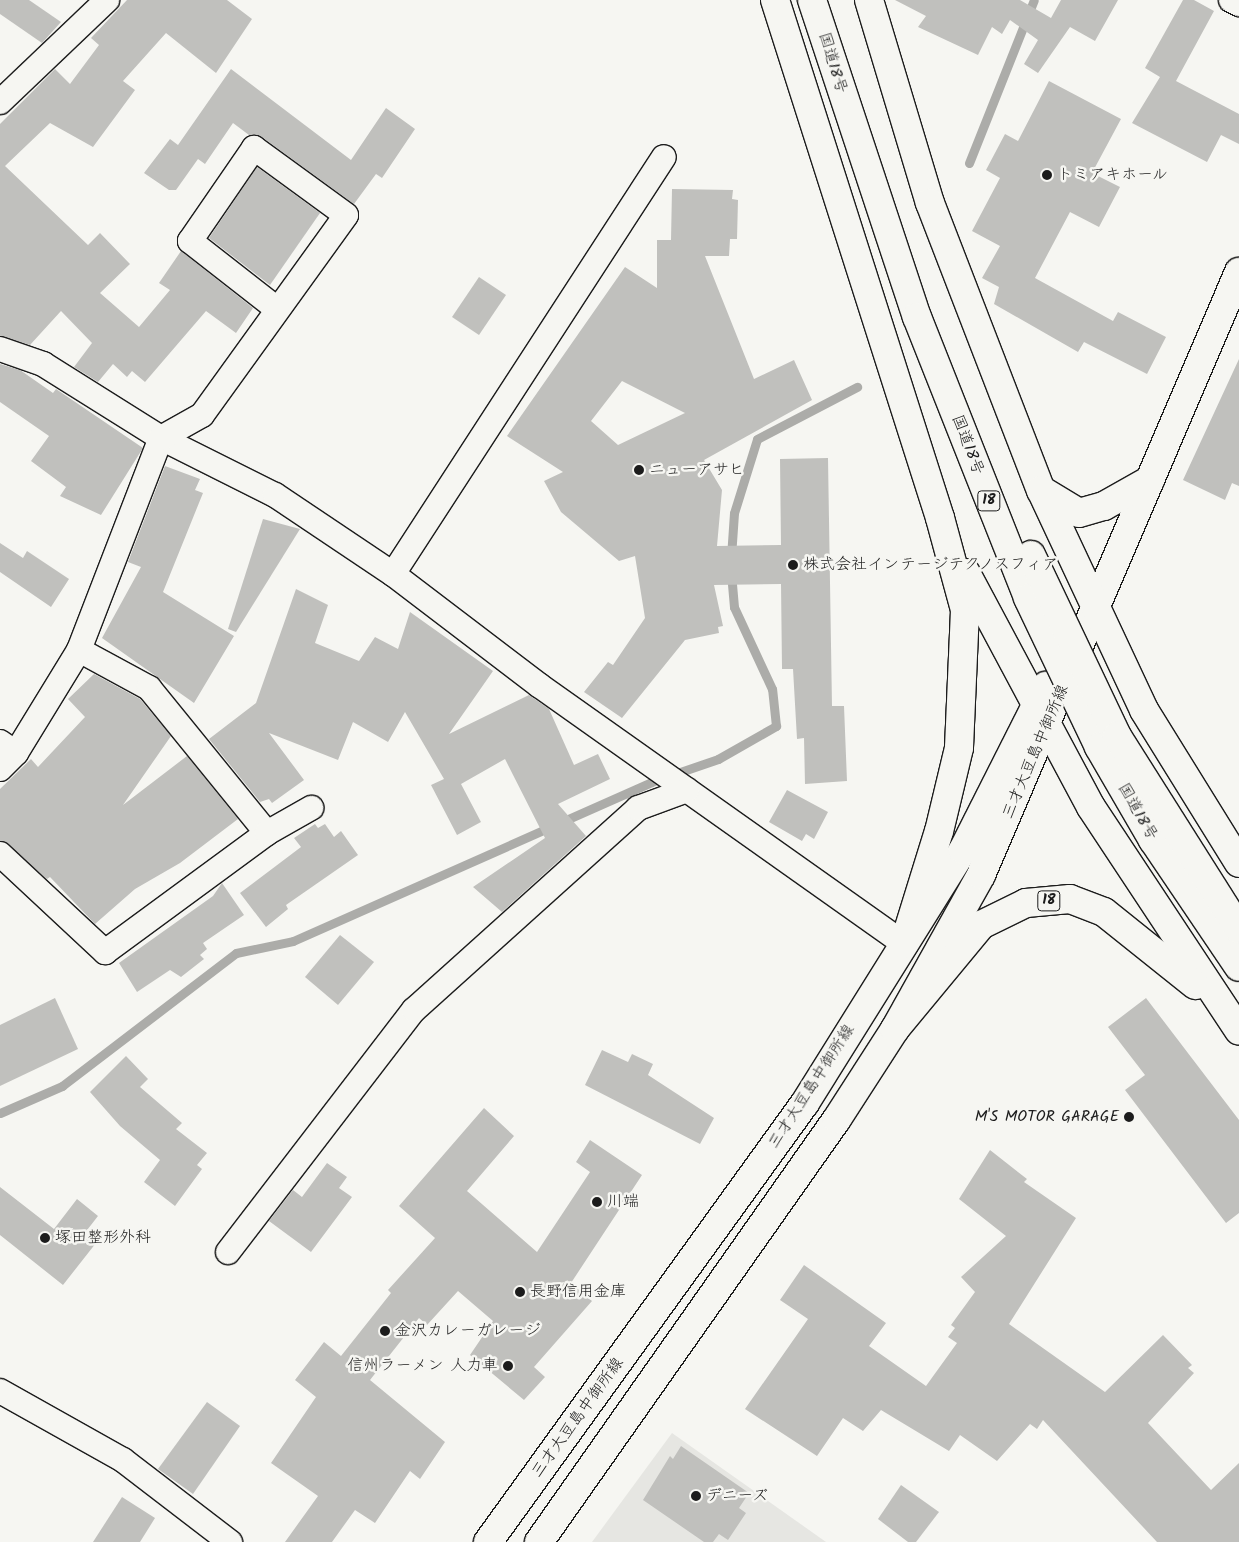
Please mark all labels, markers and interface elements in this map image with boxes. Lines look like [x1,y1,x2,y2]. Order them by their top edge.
street label: 国道18号 [814,30,850,96]
place label: トミアキホール [1057,165,1169,185]
marker: トミアキホール [1041,169,1053,181]
street label: 国道18号 [947,412,987,478]
place label: ニューアサヒ [649,460,745,480]
marker: ニューアサヒ [633,464,645,476]
road number: 18 [976,488,1002,514]
place label: 株式会社インテージテクノスフィア [803,555,1059,575]
marker: 株式会社インテージテクノスフィア [787,559,799,571]
street label: 三才大豆島中御所線 [999,682,1073,822]
street label: 国道18号 [1113,780,1161,844]
road number: 18 [1036,888,1062,914]
street label: 三才大豆島中御所線 [765,1021,859,1153]
place label: M'S MOTOR GARAGE [975,1107,1119,1127]
marker: M'S MOTOR GARAGE [1123,1111,1135,1123]
place label: 川端 [607,1192,639,1212]
marker: 川端 [591,1196,603,1208]
place label: 塚田整形外科 [55,1228,151,1248]
marker: 塚田整形外科 [39,1232,51,1244]
place label: 長野信用金庫 [530,1282,626,1302]
marker: 長野信用金庫 [514,1286,526,1298]
place label: 金沢カレーガレージ [395,1321,540,1341]
marker: 金沢カレーガレージ [379,1325,391,1337]
street label: 三才大豆島中御所線 [528,1354,628,1482]
place label: 信州ラーメン 人力車 [348,1356,498,1376]
marker: 信州ラーメン 人力車 [502,1360,514,1372]
place label: デニーズ [706,1486,770,1506]
marker: デニーズ [690,1490,702,1502]

